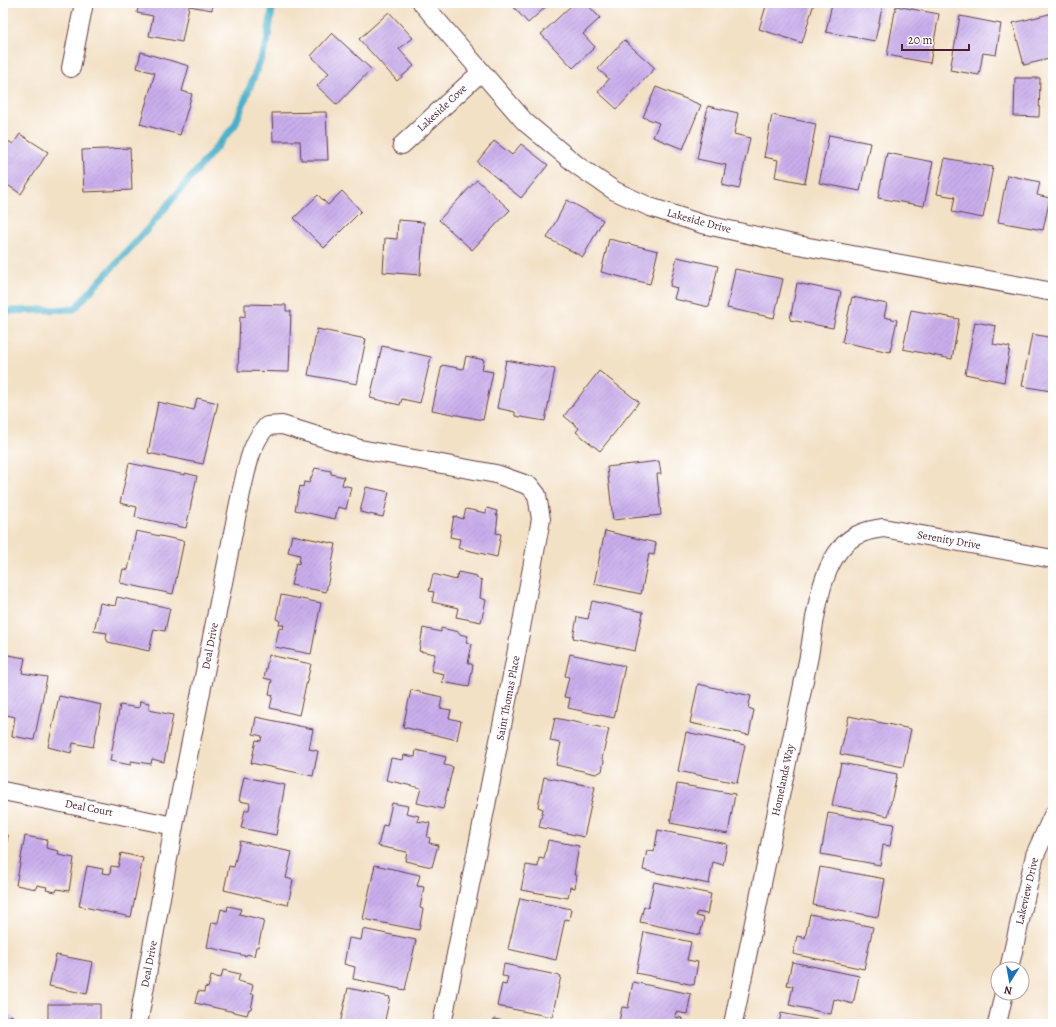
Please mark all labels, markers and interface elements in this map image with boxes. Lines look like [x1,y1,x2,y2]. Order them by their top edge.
scale bar [902,26,969,52]
text: 20 m [908,32,932,48]
street label: Lakeside Cove [414,81,470,135]
street label: Lakeside Drive [665,205,733,237]
street label: Serenity Drive [916,527,982,553]
street label: Deal Drive [198,621,222,671]
street label: Saint Thomas Place [492,654,524,742]
street label: Homelands Way [768,743,798,817]
street label: Deal Court [64,796,115,820]
street label: Lakeview Drive [1012,856,1042,926]
street label: Deal Drive [137,939,161,989]
north arrow [990,961,1030,1001]
text: N [1003,982,1014,998]

